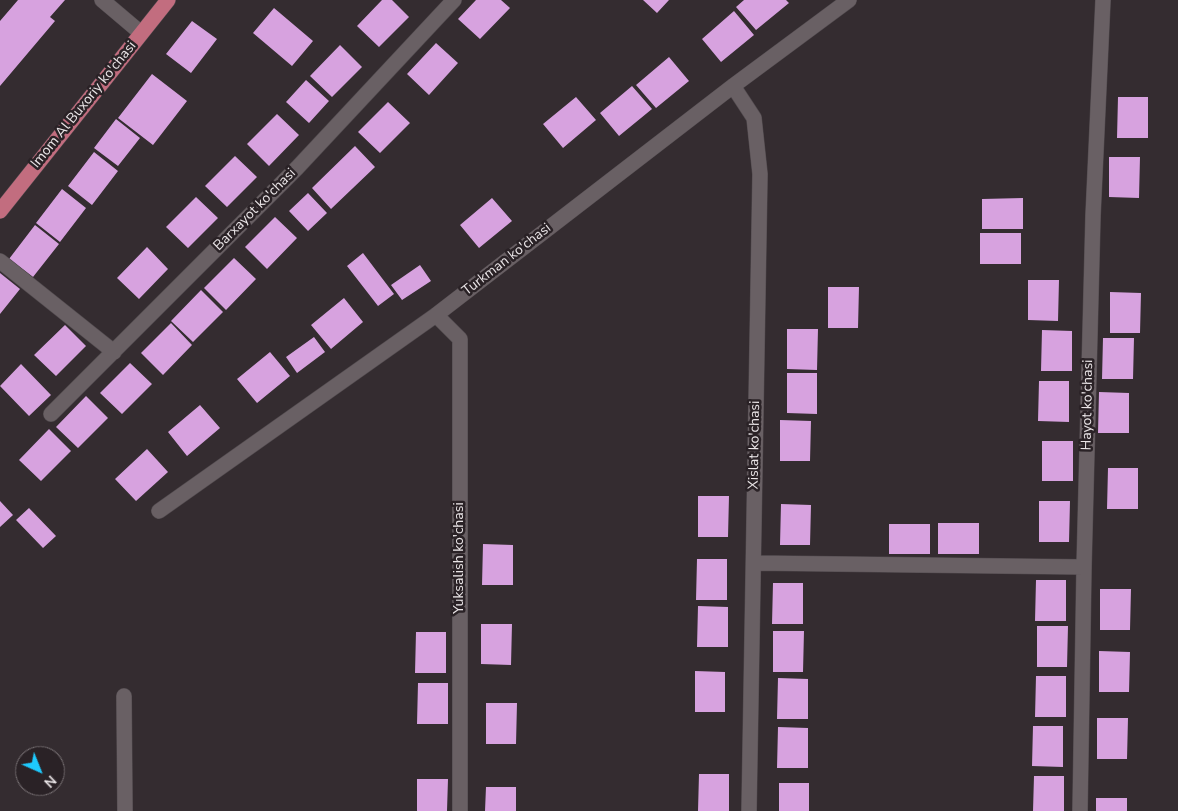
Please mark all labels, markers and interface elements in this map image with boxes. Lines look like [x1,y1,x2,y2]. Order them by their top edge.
street label: Imom Al Buxoriy ko'chasi [28,38,140,172]
street label: Barxayot ko'chasi [210,165,300,255]
street label: Turkman ko'chasi [459,220,555,300]
street label: Hayot ko'chasi [1079,359,1097,451]
street label: Xislat ko'chasi [746,401,764,489]
street label: Yuksalish ko'chasi [452,502,468,614]
north arrow [15,746,65,796]
text: N [40,771,60,792]

